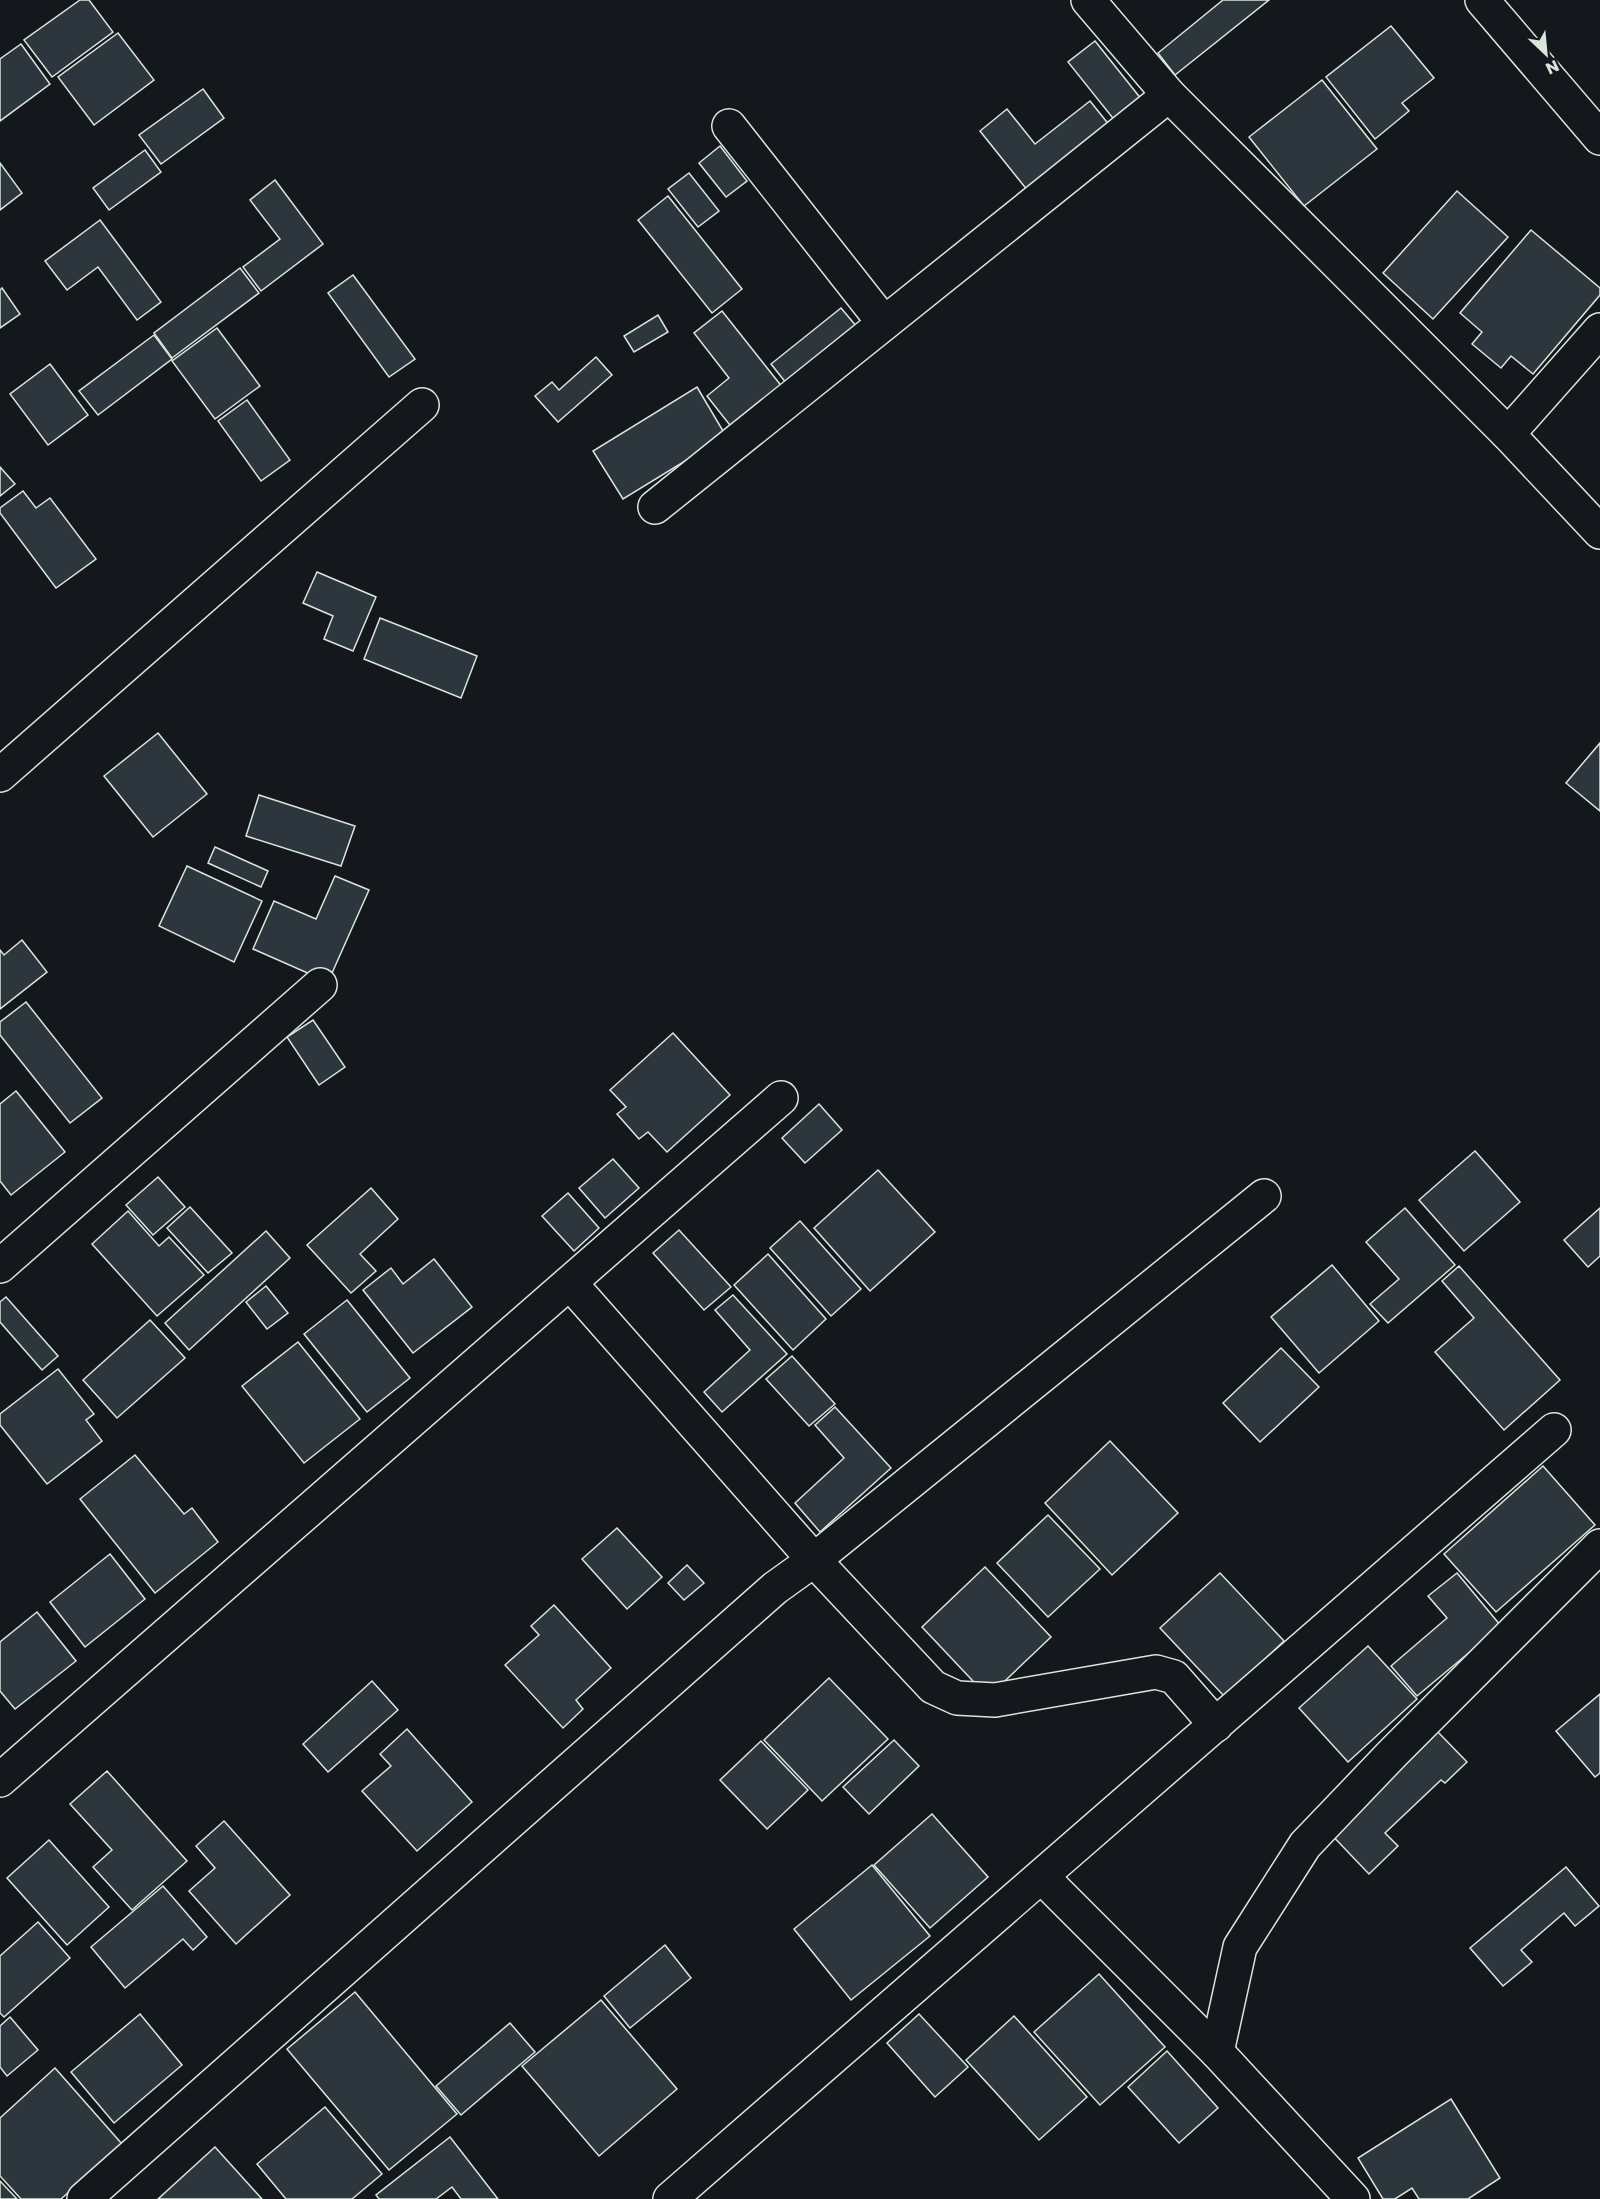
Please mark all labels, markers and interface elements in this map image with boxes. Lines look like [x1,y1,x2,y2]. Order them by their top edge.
north arrow [1516,24,1576,84]
text: N [1542,54,1563,80]

